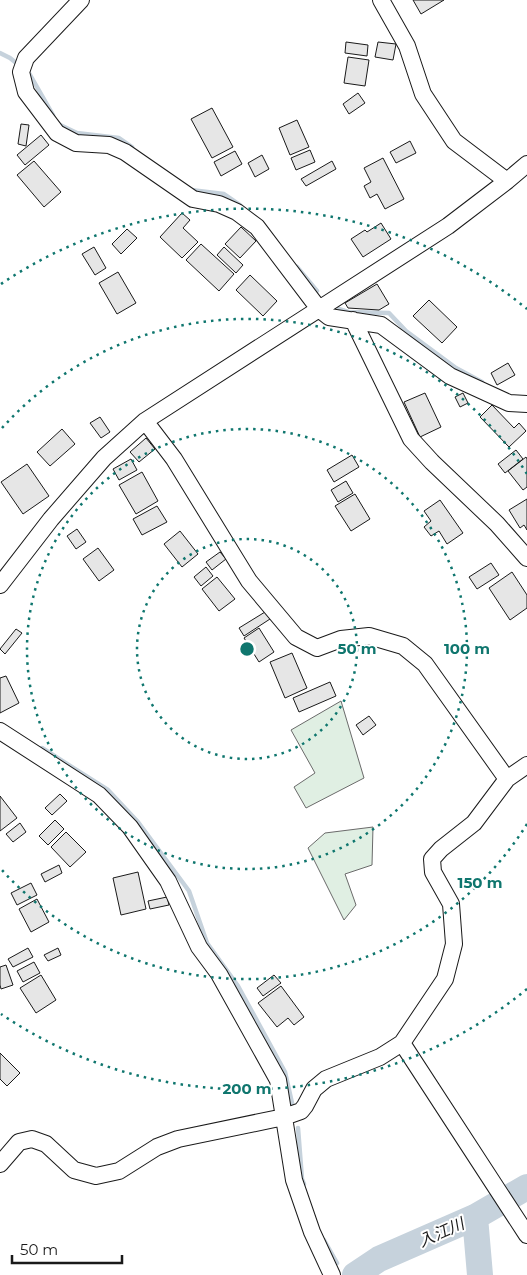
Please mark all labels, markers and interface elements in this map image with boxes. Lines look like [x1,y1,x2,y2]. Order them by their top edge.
text: 50 m [337,639,377,658]
text: 100 m [444,639,490,658]
centre of rings [238,640,256,658]
text: 150 m [458,873,502,892]
text: 200 m [222,1079,272,1098]
water label: 入江川 [415,1213,469,1251]
scale bar [12,1232,122,1264]
text: 50 m [20,1240,58,1259]

